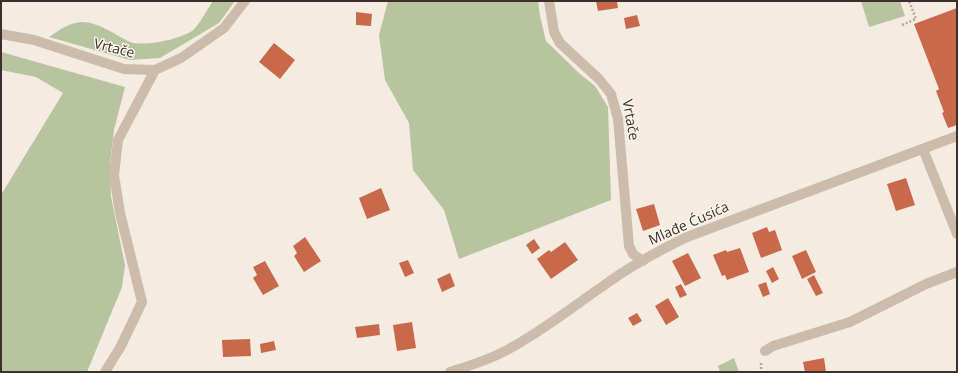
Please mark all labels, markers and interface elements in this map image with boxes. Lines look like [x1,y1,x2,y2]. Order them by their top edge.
street label: Vrtače [92,36,136,62]
street label: Vrtače [618,98,642,142]
street label: Mlađe Ćusića [646,199,732,249]

